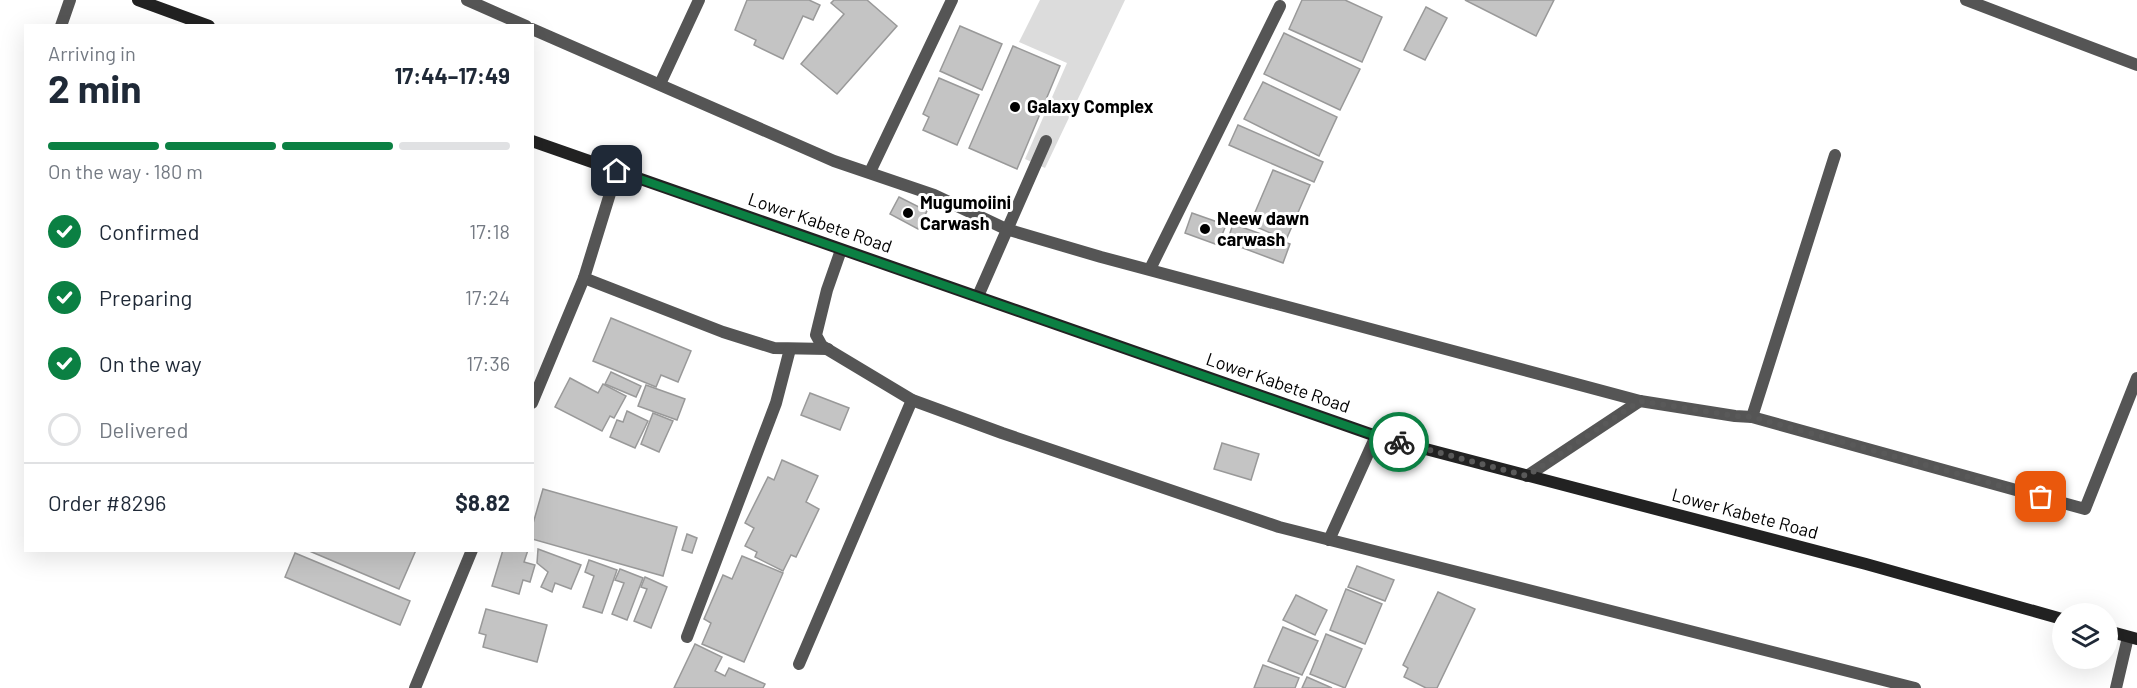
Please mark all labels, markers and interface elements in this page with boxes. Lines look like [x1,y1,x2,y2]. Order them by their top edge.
text: Arriving in [48,41,136,65]
text: 17:44–17:49 [394,62,510,88]
text: 2 min [48,64,141,111]
place label: Galaxy Complex [1027,95,1154,117]
marker: Galaxy Complex [1008,100,1022,114]
pin [591,145,642,196]
icon: home [600,154,633,187]
text: On the way · 180 m [48,159,203,183]
street label: Lower Kabete Road [745,187,895,257]
place label: Mugumoiini Carwash [920,191,1011,234]
marker: Mugumoiini Carwash [901,206,915,220]
place label: Neew dawn carwash [1217,207,1309,250]
icon: check [48,215,81,248]
text: Confirmed [99,218,199,244]
text: 17:18 [469,219,510,243]
marker: Neew dawn carwash [1198,222,1212,236]
icon: check [48,281,81,314]
text: Preparing [99,284,192,310]
text: 17:24 [465,285,510,309]
icon: check [48,347,81,380]
street label: Lower Kabete Road [1203,347,1353,417]
text: On the way [99,350,202,376]
text: 17:36 [466,351,510,375]
courier [1369,412,1429,472]
text: Delivered [99,416,188,442]
icon: bike [1383,426,1416,459]
pin [2015,471,2066,522]
icon: bag [2024,480,2057,513]
street label: Lower Kabete Road [1670,483,1821,543]
text: Order #8296 [48,489,166,515]
text: $8.82 [455,489,510,515]
map controls [2052,603,2118,669]
button: layers [2052,603,2118,669]

